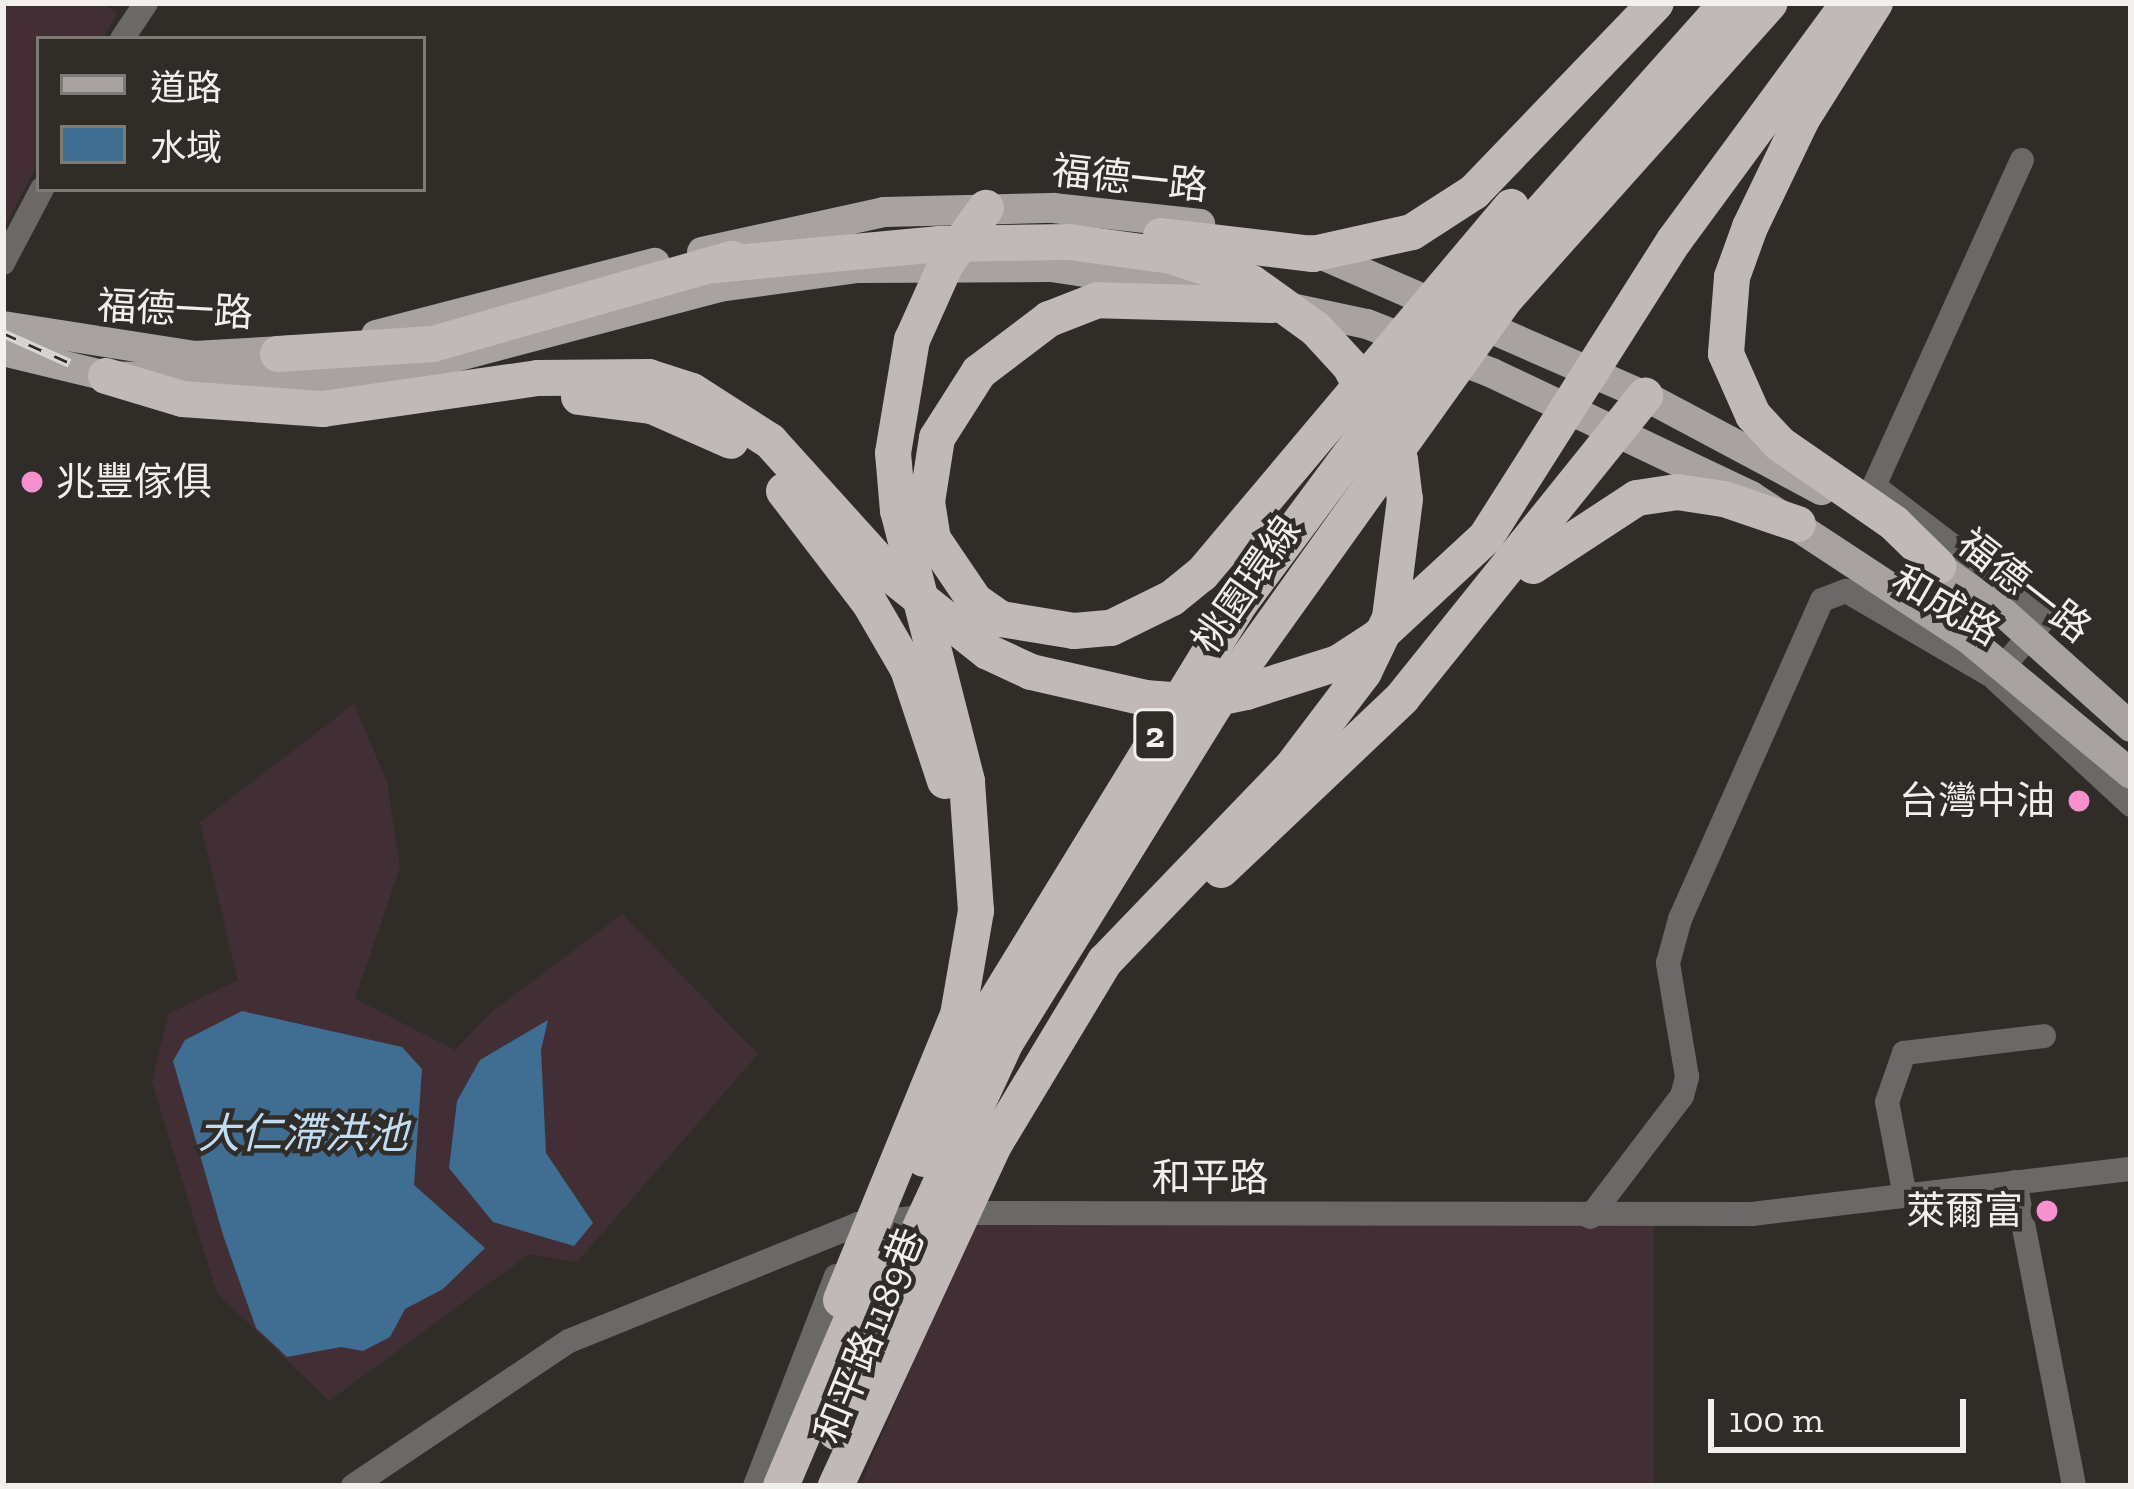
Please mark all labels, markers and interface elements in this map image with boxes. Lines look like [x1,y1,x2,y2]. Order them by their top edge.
legend [36,36,426,192]
text: 道路 [150,66,222,109]
text: 水域 [150,126,222,169]
street label: 福德一路 [1050,148,1210,210]
street label: 福德一路 [96,283,254,337]
place label: 兆豐傢俱 [56,459,212,505]
marker: 兆豐傢俱 [19,469,45,495]
street label: 桃園環線 [1183,508,1311,662]
street label: 福德一路 [1948,520,2100,652]
street label: 和成路 [1884,556,2008,656]
road number: 2 [1131,705,1179,765]
place label: 台灣中油 [1899,778,2055,824]
marker: 台灣中油 [2066,788,2092,814]
water label: 大仁滯洪池 [198,1109,408,1159]
street label: 和平路 [1152,1155,1268,1201]
place label: 萊爾富 [1906,1188,2023,1234]
marker: 萊爾富 [2034,1198,2060,1224]
street label: 和平路1189巷 [806,1222,934,1450]
scale bar [1714,1375,1972,1449]
text: 100 m [1729,1398,1824,1441]

